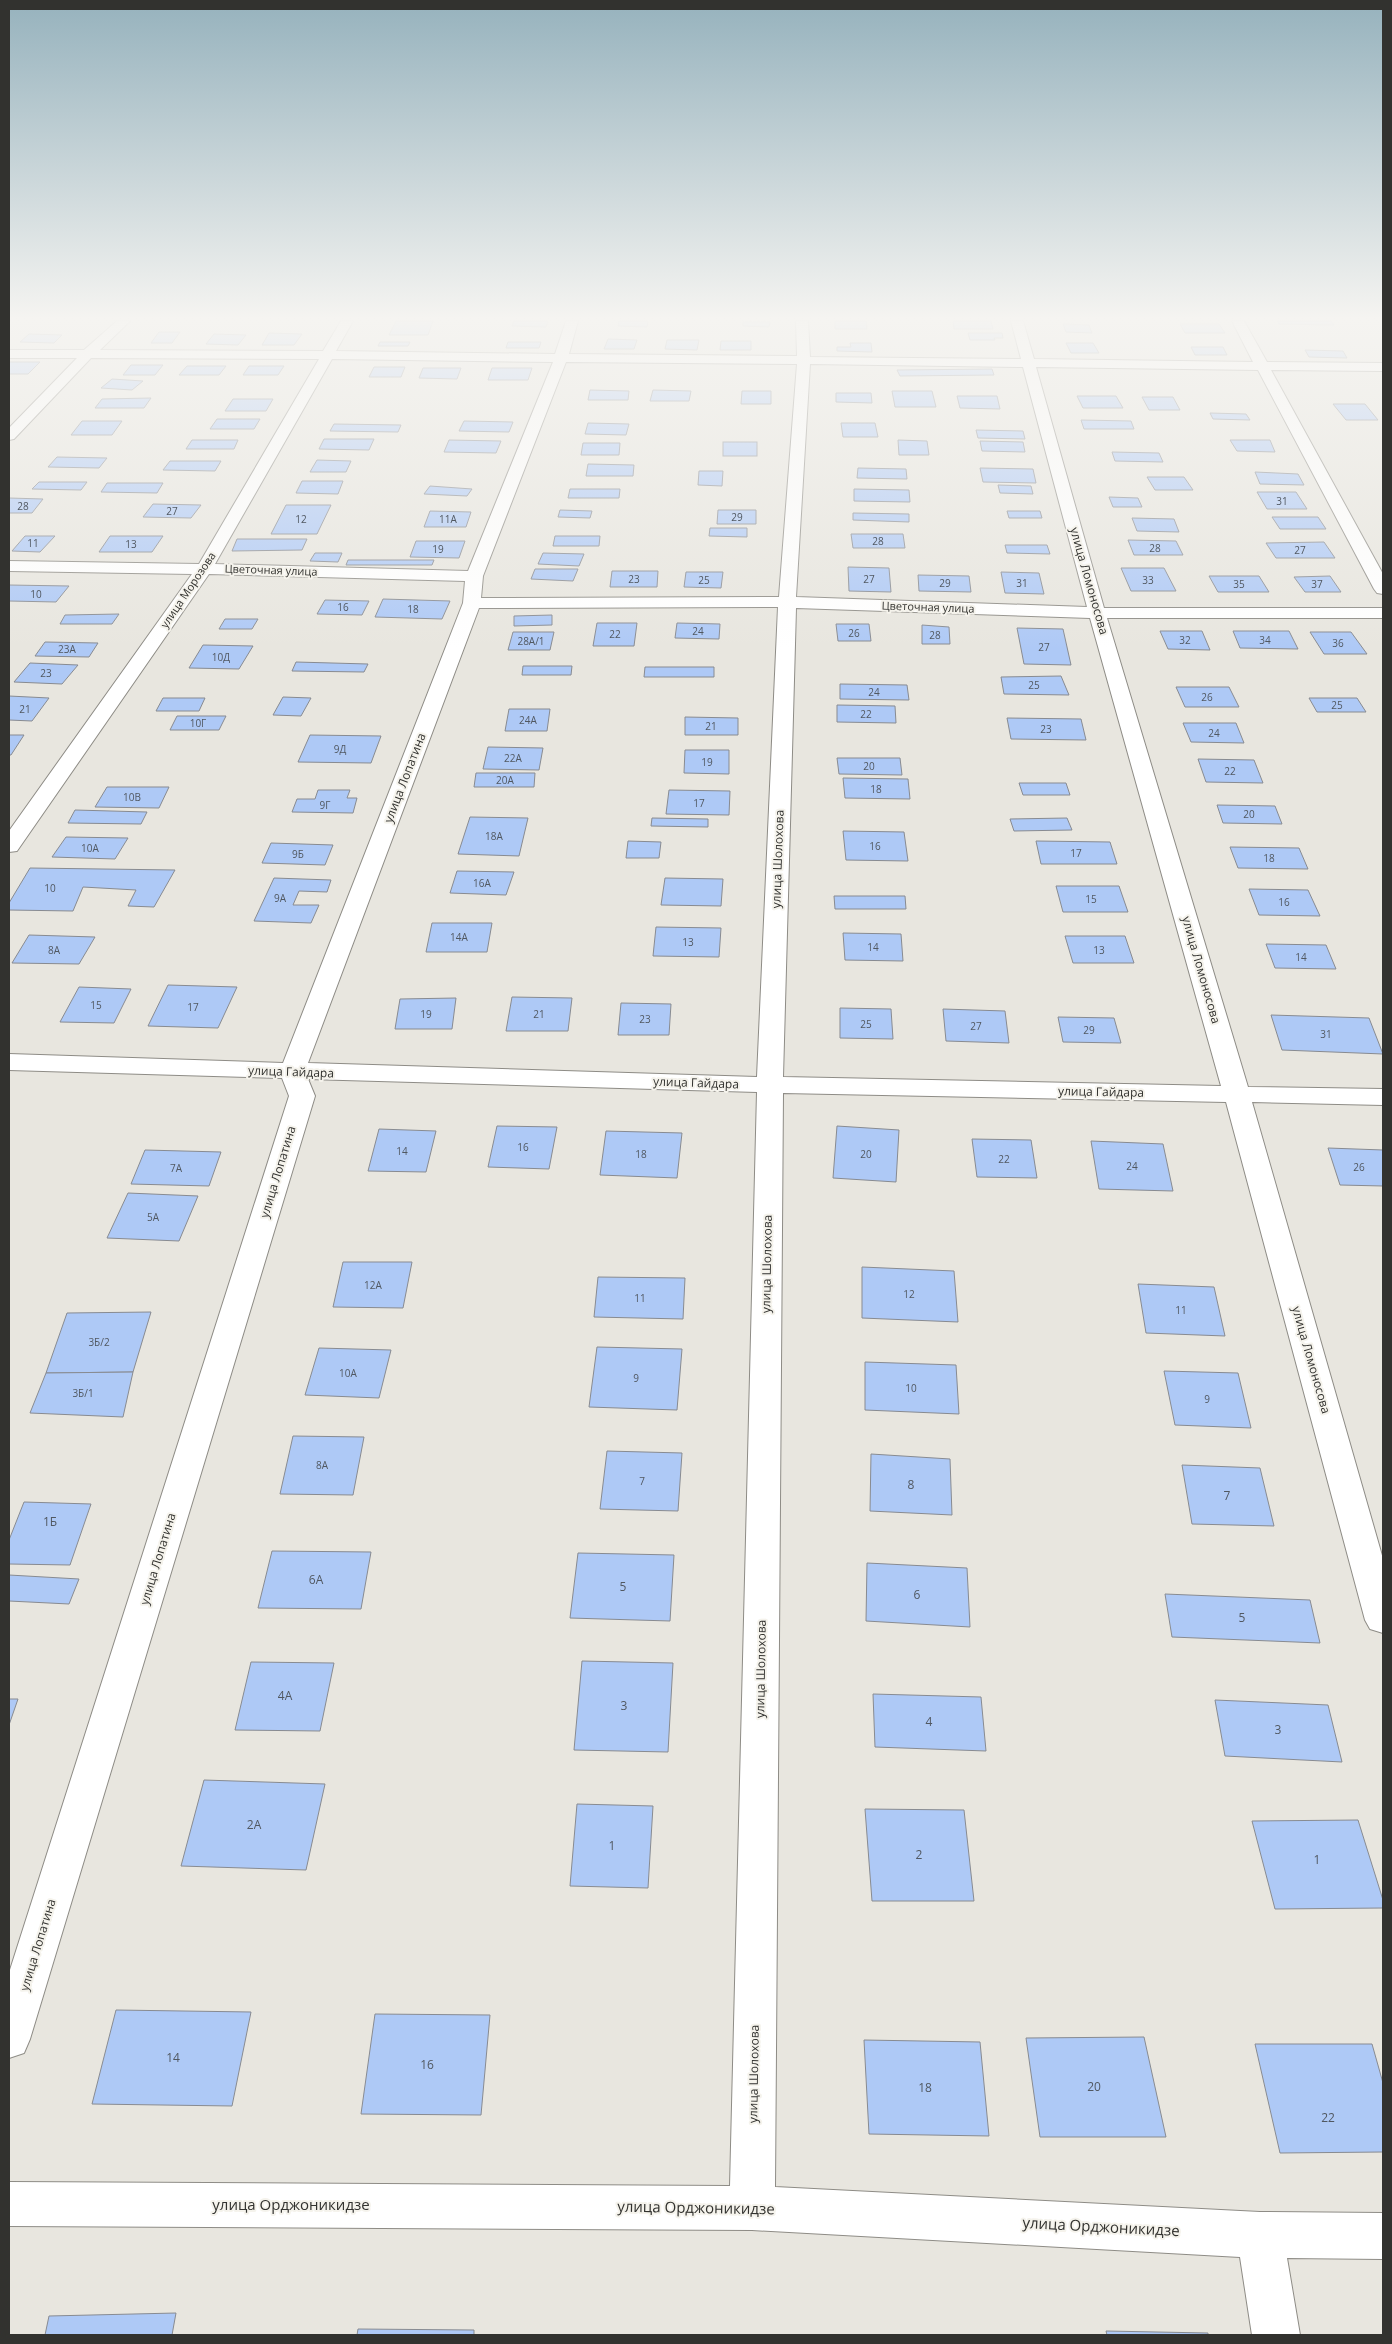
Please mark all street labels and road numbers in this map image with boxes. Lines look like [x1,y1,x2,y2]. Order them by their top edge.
street label: улица Ломоносова [1066,525,1113,636]
street label: улица Морозова [157,549,219,631]
street label: Цветочная улица [224,560,318,579]
street label: Цветочная улица [881,597,975,616]
street label: улица Лопатина [380,730,430,825]
street label: улица Шолохова [767,809,788,909]
street label: улица Ломоносова [1178,914,1225,1025]
street label: улица Гайдара [248,1062,334,1081]
street label: улица Гайдара [653,1073,739,1092]
street label: улица Гайдара [1058,1082,1144,1101]
street label: улица Лопатина [255,1124,300,1220]
street label: улица Шолохова [757,1215,776,1313]
street label: улица Ломоносова [1288,1304,1335,1415]
street label: улица Лопатина [135,1511,180,1607]
street label: улица Шолохова [751,1620,770,1718]
street label: улица Лопатина [15,1897,60,1993]
street label: улица Шолохова [744,2025,763,2123]
street label: улица Орджоникидзе [212,2194,370,2214]
street label: улица Орджоникидзе [617,2196,775,2218]
street label: улица Орджоникидзе [1022,2212,1180,2240]

